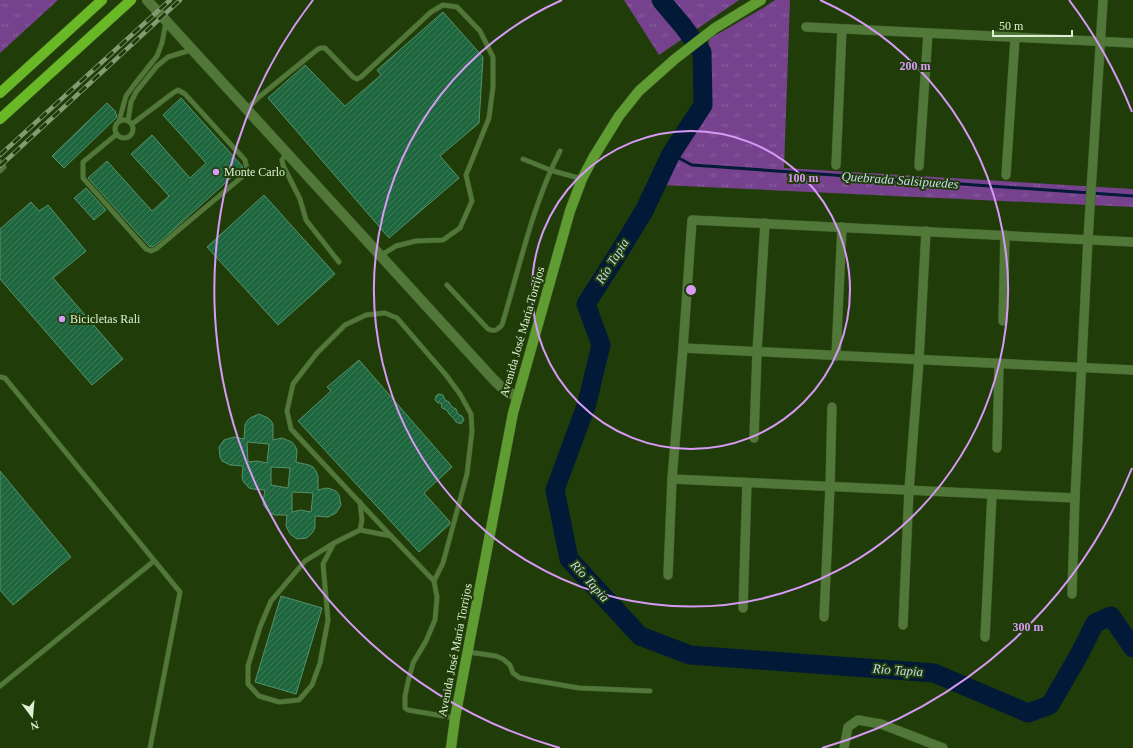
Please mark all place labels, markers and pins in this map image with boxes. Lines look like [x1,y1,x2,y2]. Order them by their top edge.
place label: Monte Carlo [224,165,285,179]
marker: Monte Carlo [211,167,221,177]
centre of rings [684,283,698,297]
place label: Bicicletas Rali [70,312,141,326]
marker: Bicicletas Rali [57,314,67,324]

